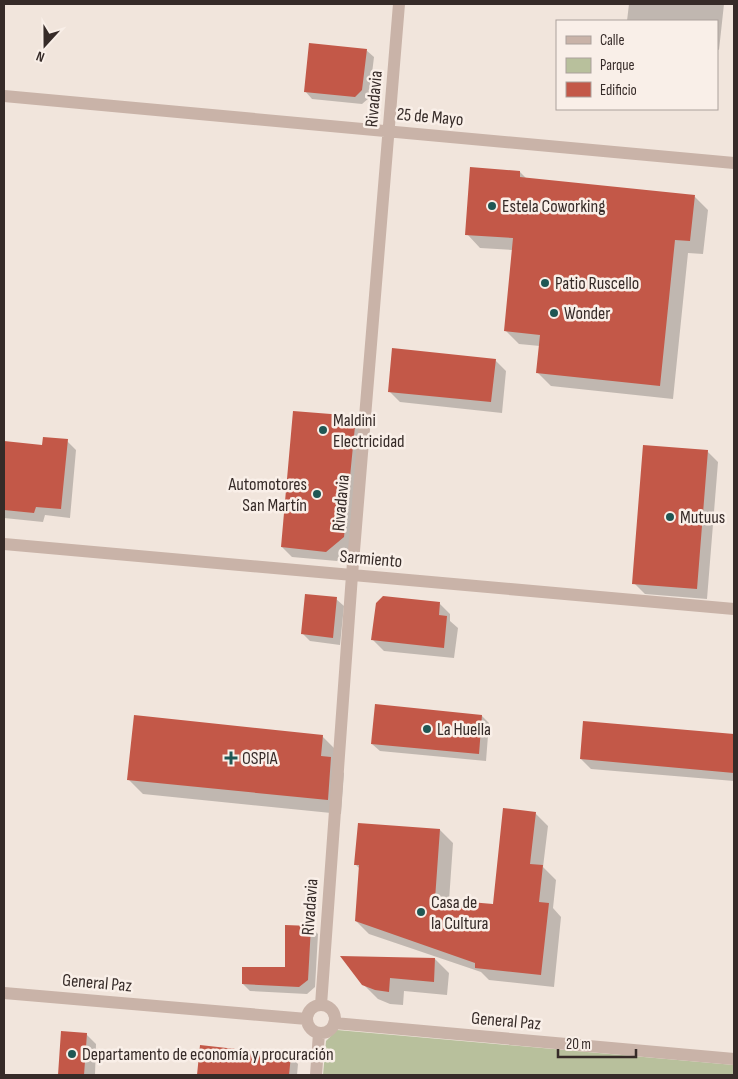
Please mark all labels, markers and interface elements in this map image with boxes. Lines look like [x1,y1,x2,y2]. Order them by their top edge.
north arrow [20,20,70,70]
legend [556,20,718,110]
text: Calle [600,31,624,50]
text: N [34,47,47,66]
text: Parque [600,56,635,75]
street label: Rivadavia [361,70,387,128]
text: Edificio [600,81,637,100]
street label: 25 de Mayo [396,104,464,130]
place label: Estela Coworking [502,196,605,217]
marker: Estela Coworking [486,200,498,212]
place label: Patio Ruscello [555,273,639,294]
marker: Patio Ruscello [539,277,551,289]
place label: Wonder [564,303,611,324]
marker: Wonder [548,307,560,319]
place label: Maldini Electricidad [333,410,405,452]
marker: Maldini Electricidad [317,424,329,436]
place label: Automotores San Martín [228,474,307,516]
street label: Rivadavia [328,474,354,532]
marker: Automotores San Martín [311,488,323,500]
place label: Mutuus [680,507,725,528]
marker: Mutuus [664,511,676,523]
street label: Sarmiento [339,546,403,572]
place label: La Huella [437,719,491,740]
marker: La Huella [421,723,433,735]
place label: OSPIA [242,748,278,769]
marker: OSPIA [224,751,238,765]
street label: Rivadavia [298,878,322,936]
place label: Casa de la Cultura [431,892,489,934]
marker: Casa de la Cultura [415,906,427,918]
street label: General Paz [61,969,133,997]
street label: General Paz [470,1007,542,1035]
scale bar [558,1026,636,1058]
text: 20 m [566,1035,591,1054]
place label: Departamento de economía y procuración [82,1044,334,1065]
marker: Departamento de economía y procuración [66,1048,78,1060]

